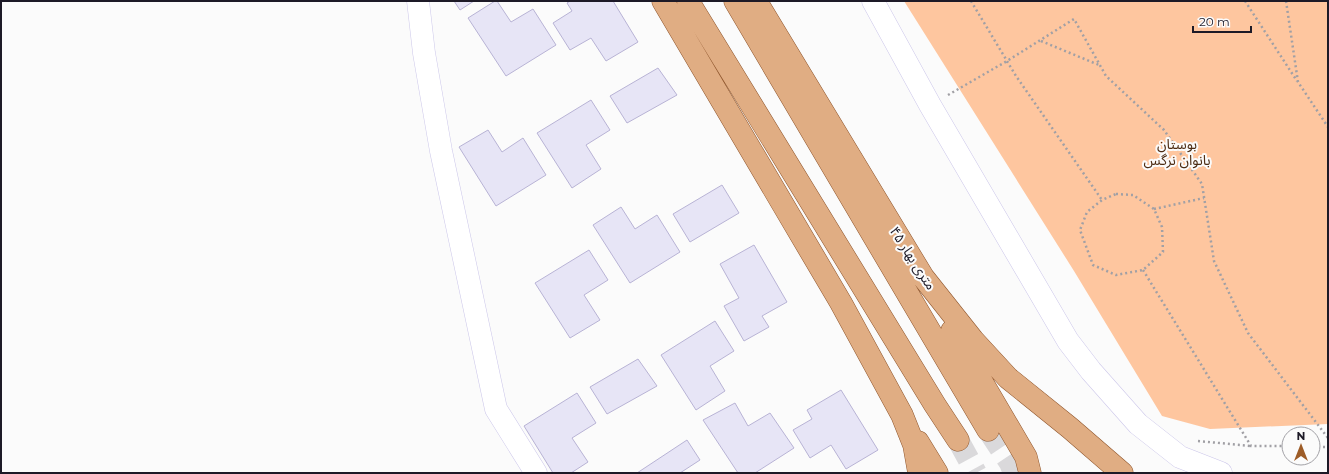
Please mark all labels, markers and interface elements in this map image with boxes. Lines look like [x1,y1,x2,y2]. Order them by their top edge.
scale bar [1193,8,1251,34]
text: 20 m [1199,14,1230,29]
park label: بوستان بانوان نرگس [1143,135,1211,169]
street label: ۴۵ متری بهار [886,223,940,293]
north arrow [1281,426,1321,466]
text: N [1297,429,1305,443]

